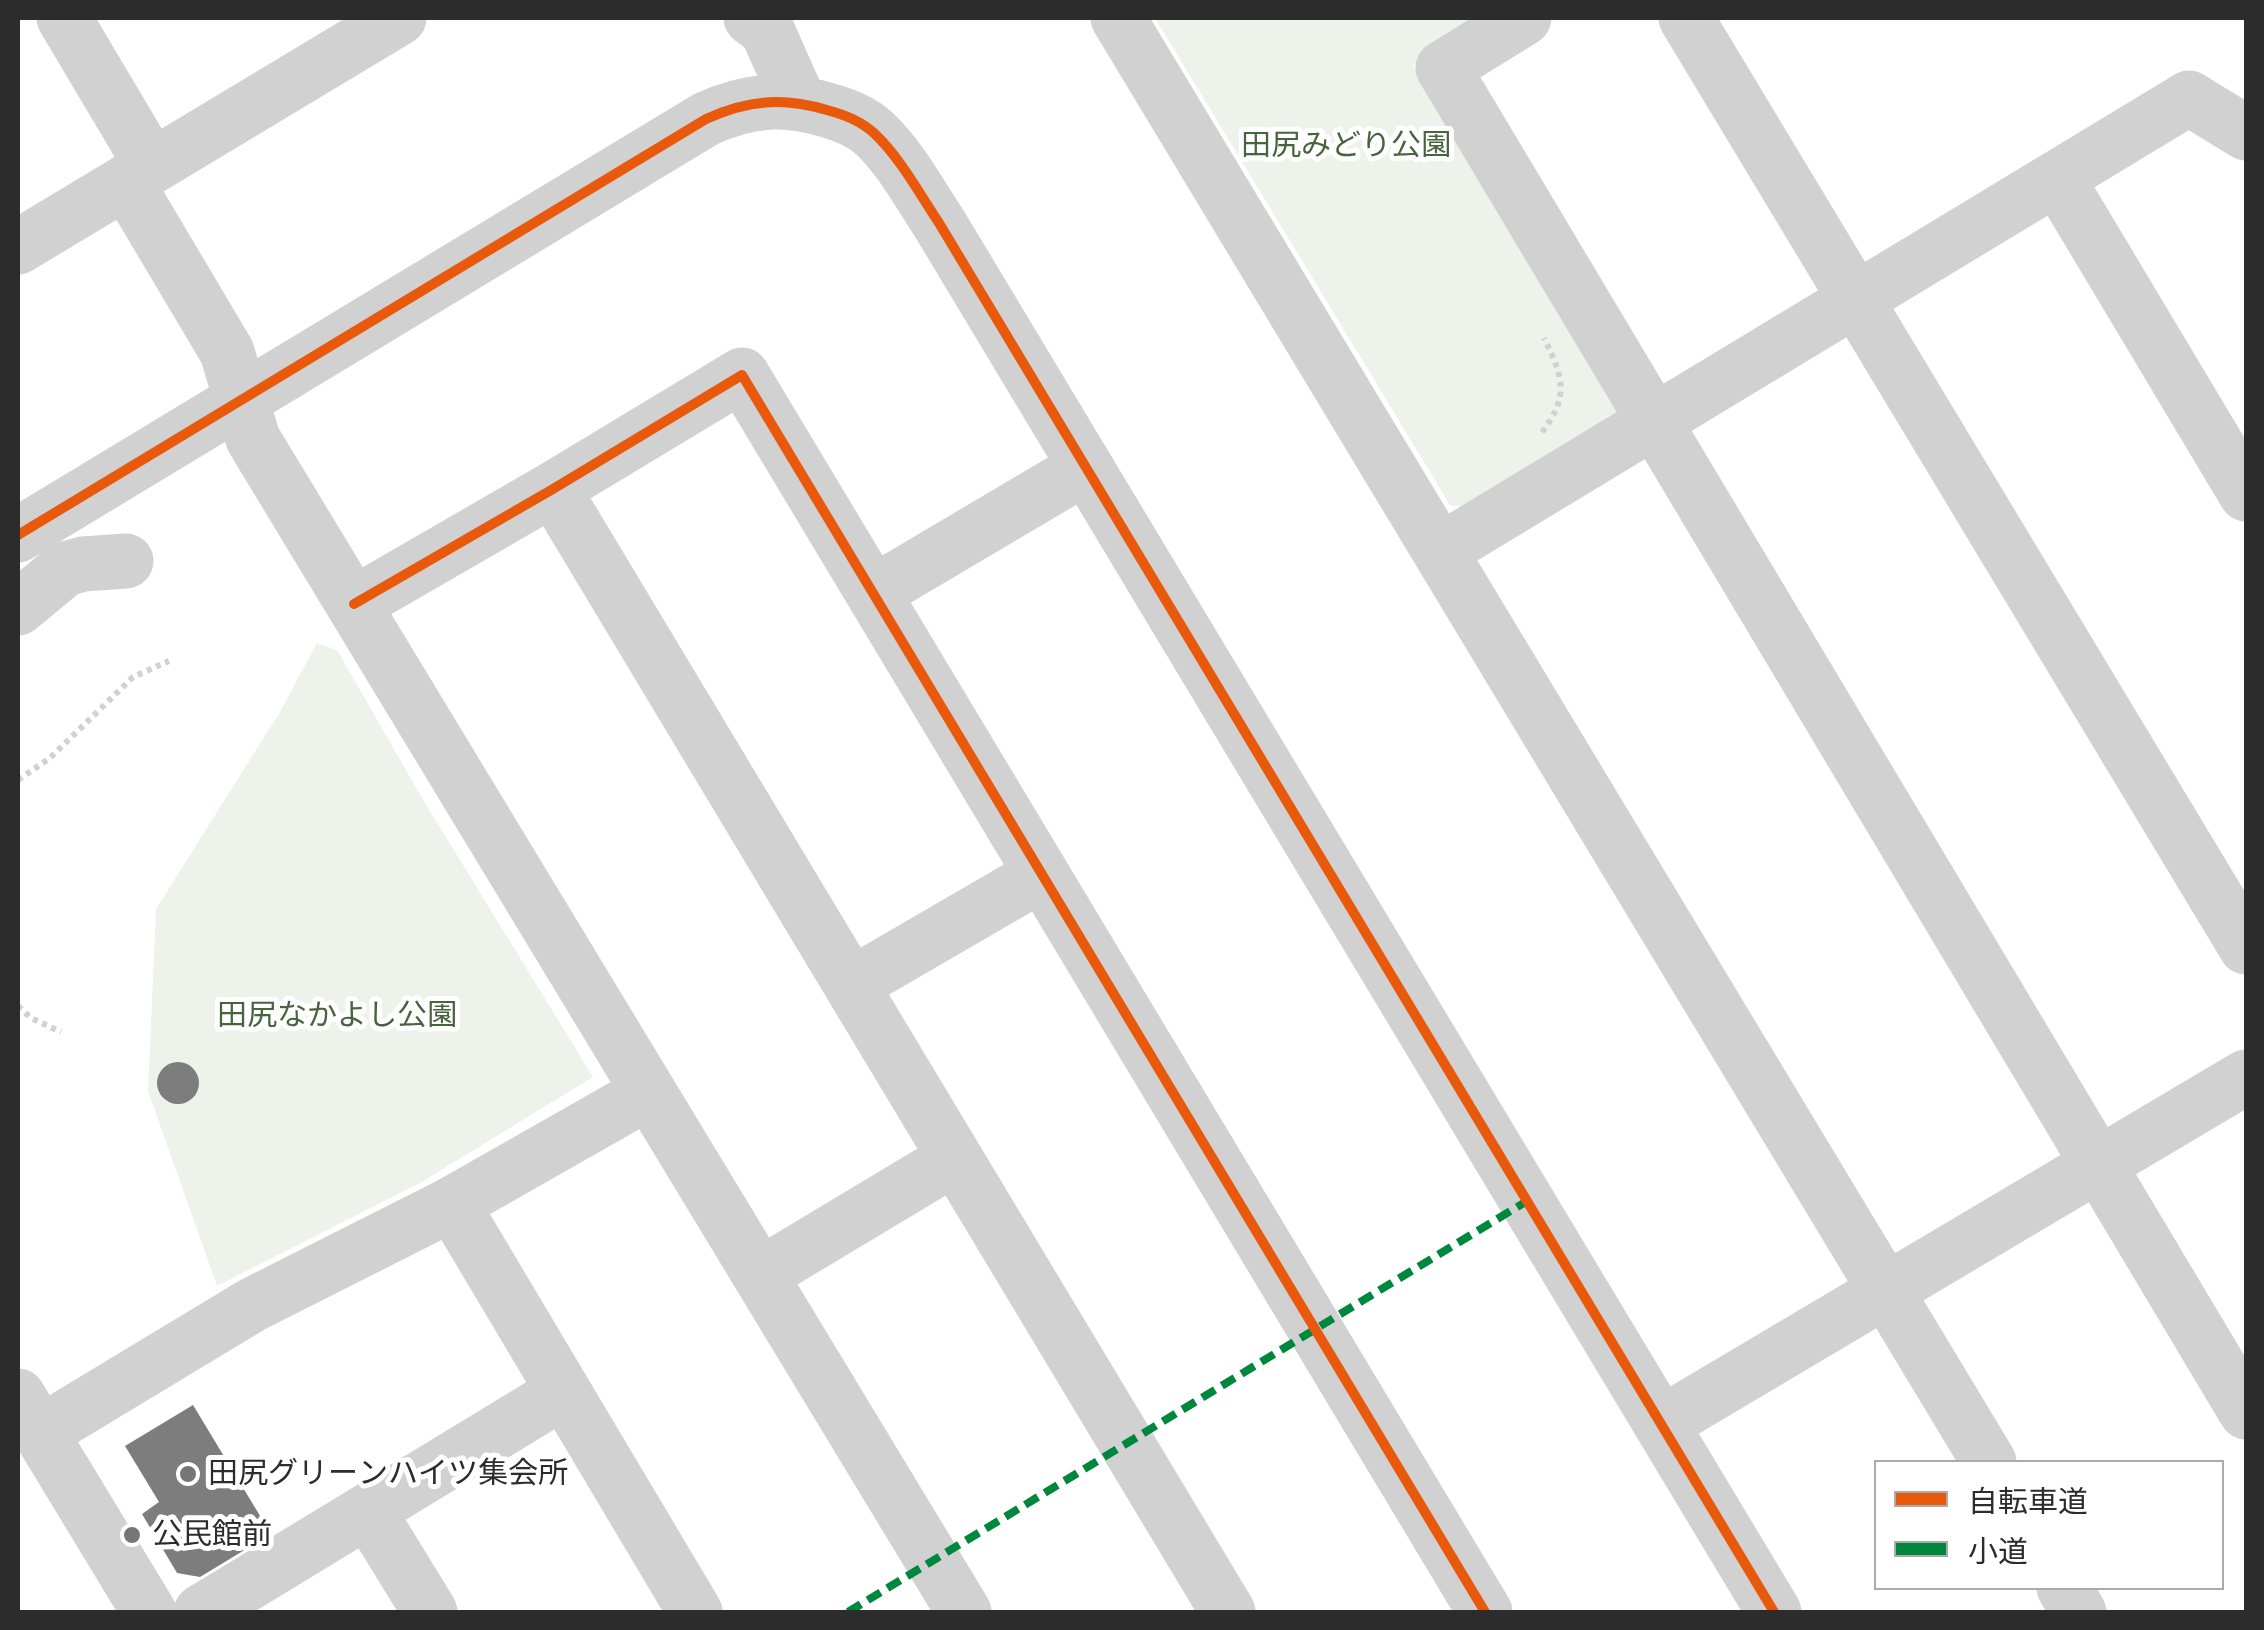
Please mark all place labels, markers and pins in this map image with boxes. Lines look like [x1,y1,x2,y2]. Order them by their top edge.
place label: 田尻グリーンハイツ集会所 [208,1456,568,1492]
marker: 田尻グリーンハイツ集会所 [177,1463,199,1485]
place label: 公民館前 [152,1517,272,1553]
marker: 公民館前 [121,1524,143,1546]

